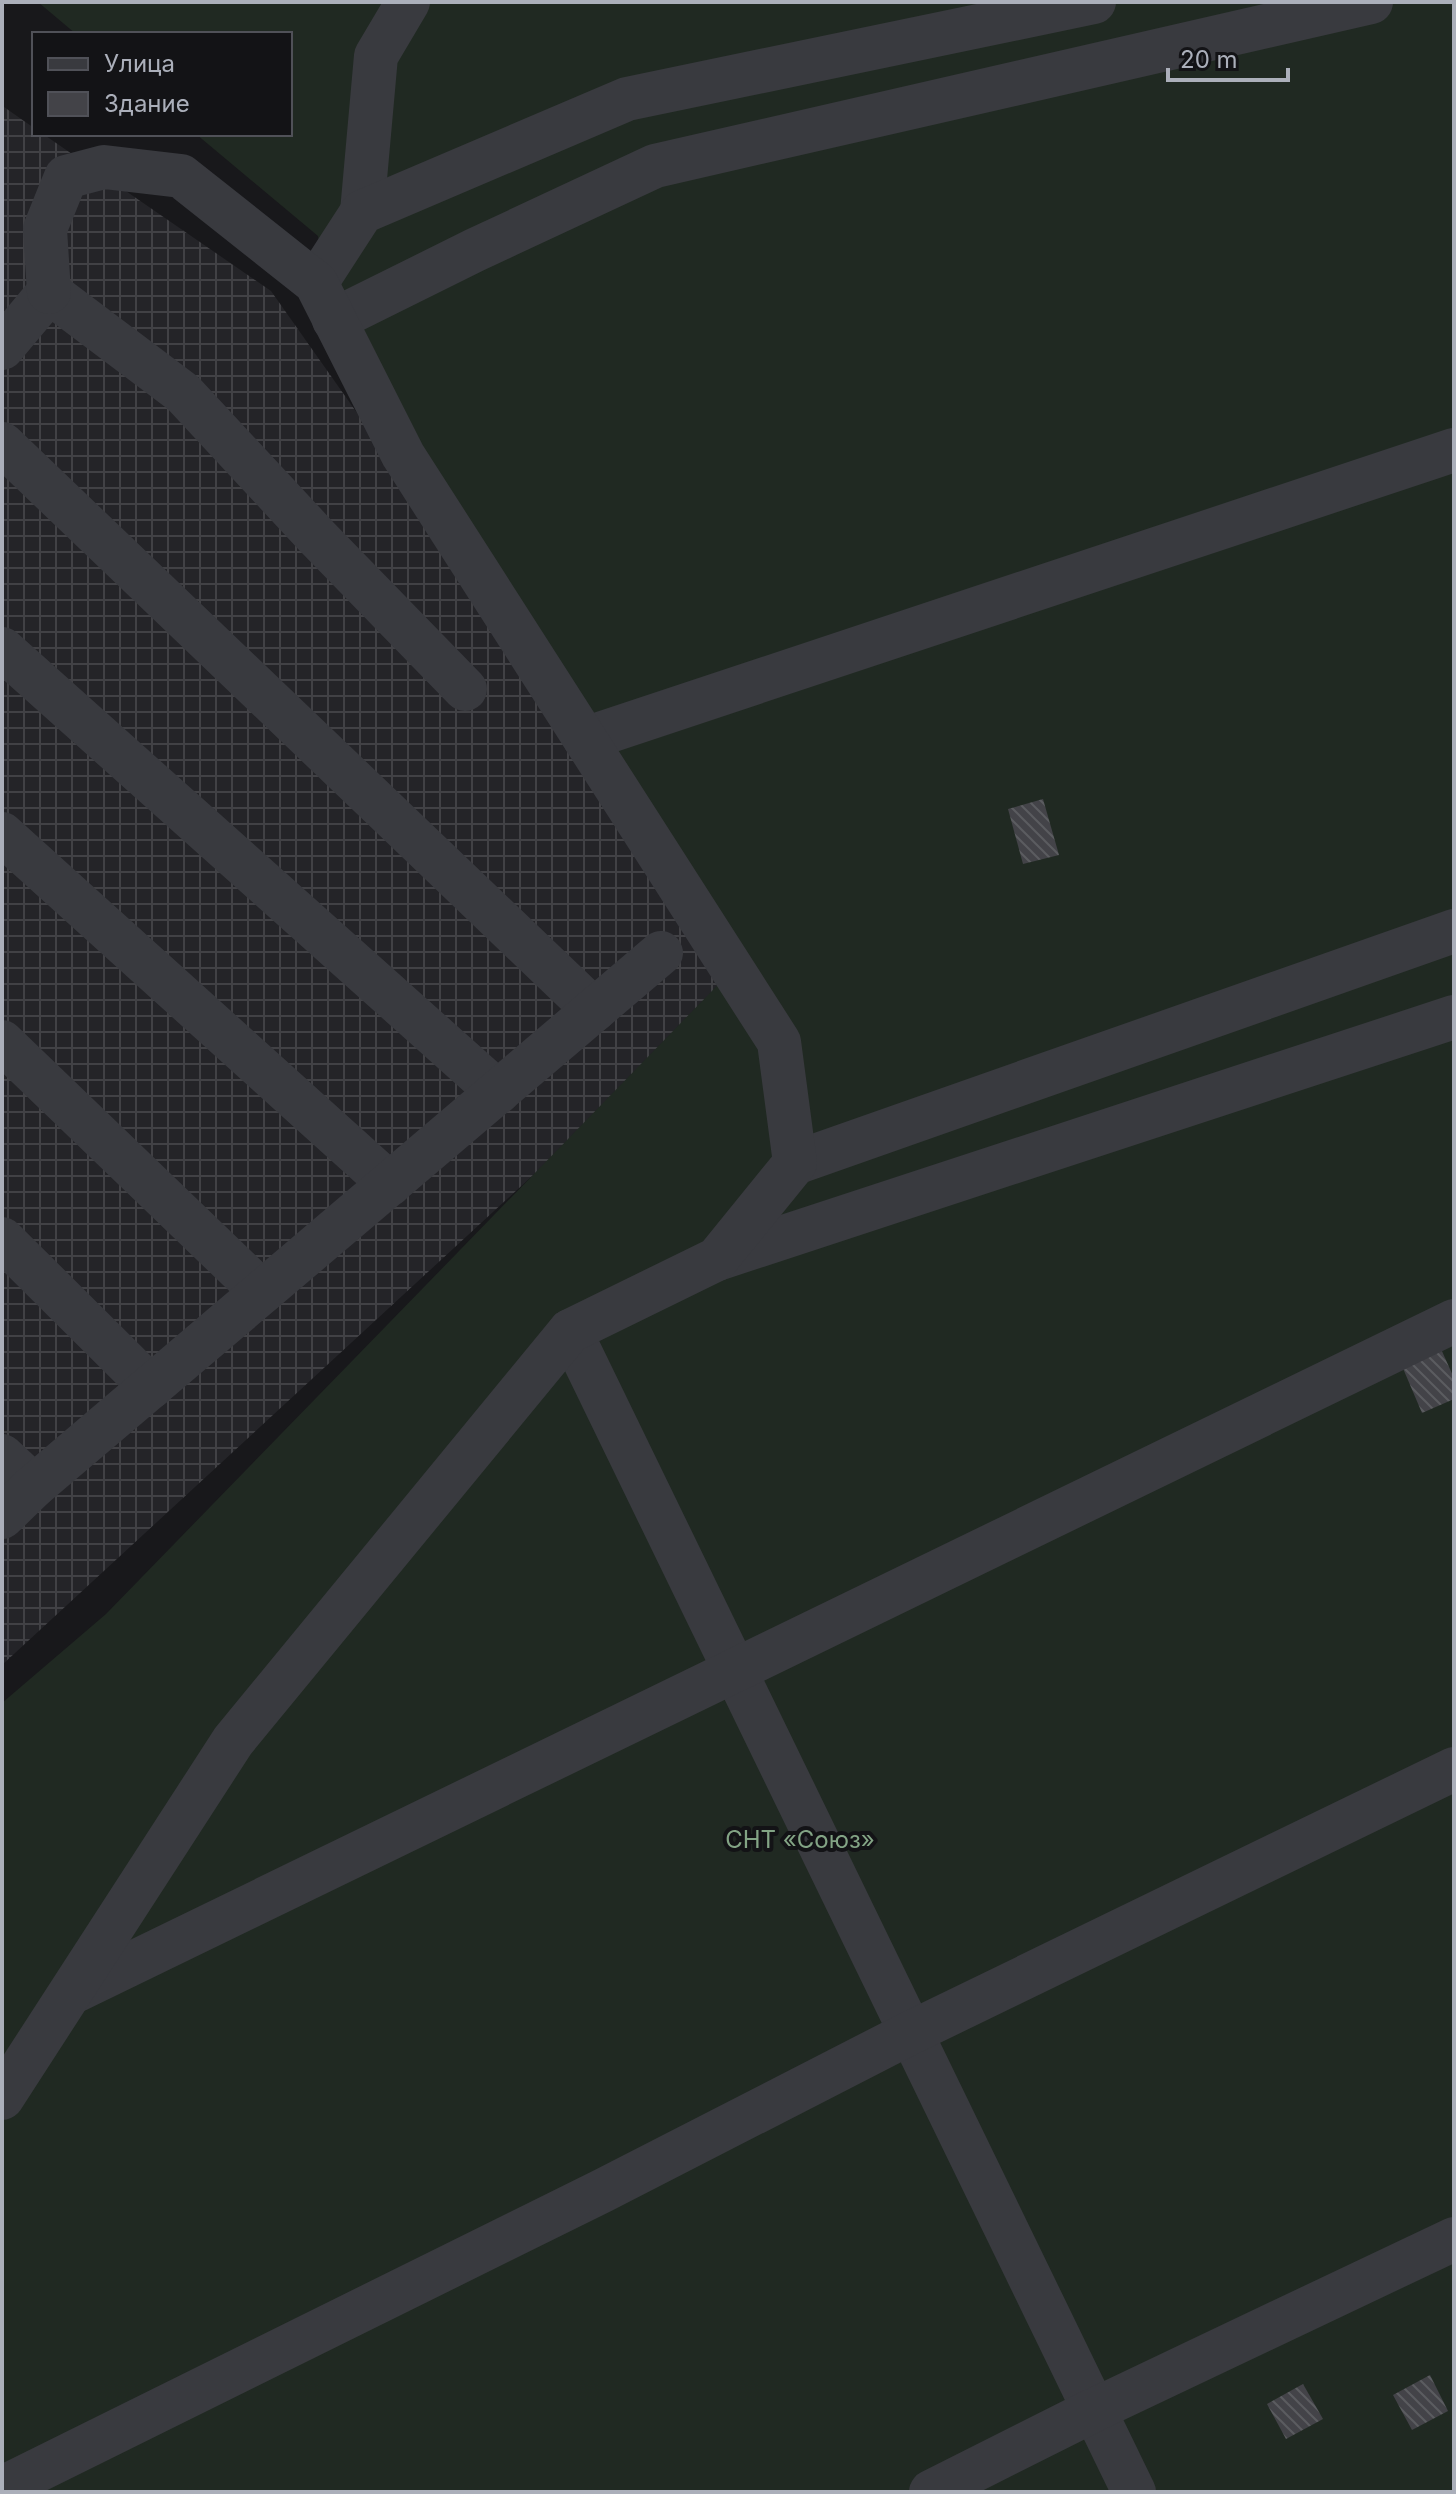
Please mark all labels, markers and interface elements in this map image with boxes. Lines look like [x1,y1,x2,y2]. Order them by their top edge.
legend [32,32,292,136]
scale bar [1168,32,1288,82]
text: 20 m [1180,45,1238,74]
text: Улица [104,49,175,78]
text: Здание [104,89,190,118]
park label: СНТ «Союз» [725,1825,875,1854]

